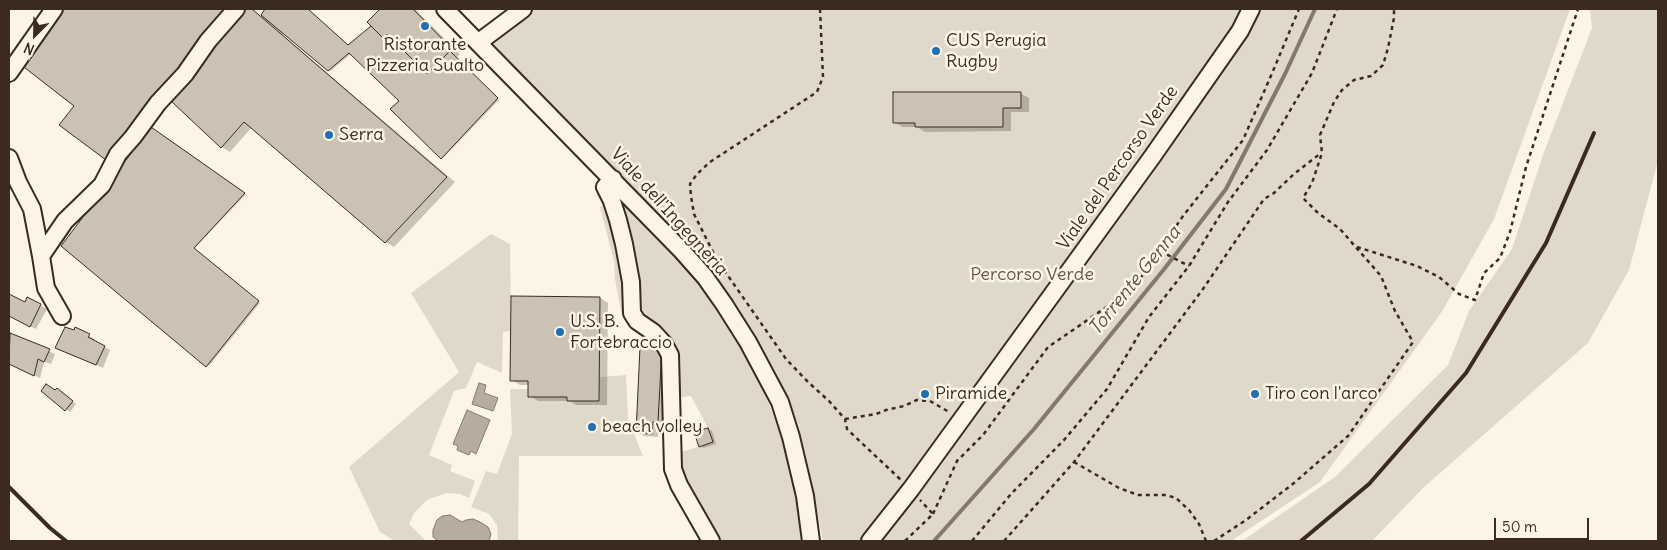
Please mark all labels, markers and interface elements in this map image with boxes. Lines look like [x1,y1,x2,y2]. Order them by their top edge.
north arrow [10,10,60,60]
marker: Ristorante Pizzeria Sualto [419,20,431,32]
place label: CUS Perugia Rugby [946,30,1046,72]
place label: Ristorante Pizzeria Sualto [366,34,484,76]
text: N [21,39,37,59]
marker: CUS Perugia Rugby [930,45,942,57]
street label: Viale del Percorso Verde [1053,82,1183,254]
place label: Serra [339,124,383,146]
marker: Serra [323,129,335,141]
street label: Viale dell'Ingegneria [606,143,732,281]
water label: Torrente Genna [1084,222,1186,340]
park label: Percorso Verde [970,264,1094,286]
place label: U.S. B. Fortebraccio [570,311,672,354]
marker: U.S. B. Fortebraccio [554,326,566,338]
place label: Piramide [935,383,1007,405]
place label: Tiro con l'arco [1265,383,1378,405]
marker: Piramide [919,388,931,400]
marker: Tiro con l'arco [1249,388,1261,400]
place label: beach volley [602,416,702,438]
marker: beach volley [586,421,598,433]
scale bar [1497,508,1592,540]
text: 50 m [1502,517,1537,536]

